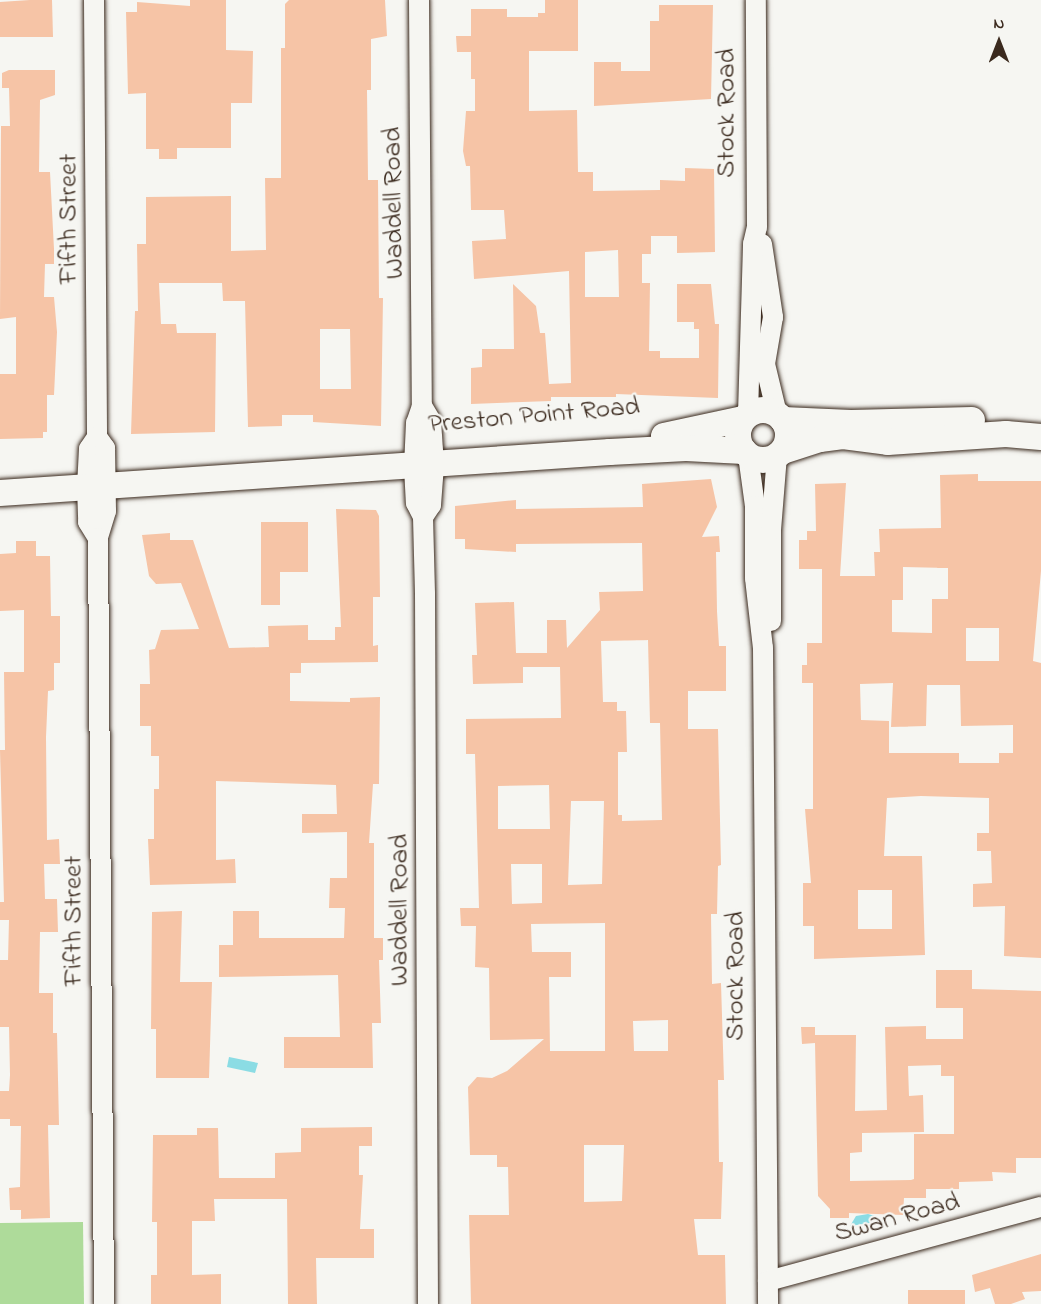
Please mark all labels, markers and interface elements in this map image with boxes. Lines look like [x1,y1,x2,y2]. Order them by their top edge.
north arrow [969,12,1029,72]
text: N [994,12,1004,36]
street label: Stock Road [711,48,743,178]
street label: Waddell Road [376,126,412,280]
street label: Fifth Street [53,154,85,284]
street label: Preston Point Road [427,391,641,441]
street label: Waddell Road [384,834,416,986]
street label: Fifth Street [58,856,90,986]
street label: Stock Road [720,911,752,1041]
street label: Swan Road [831,1186,963,1250]

